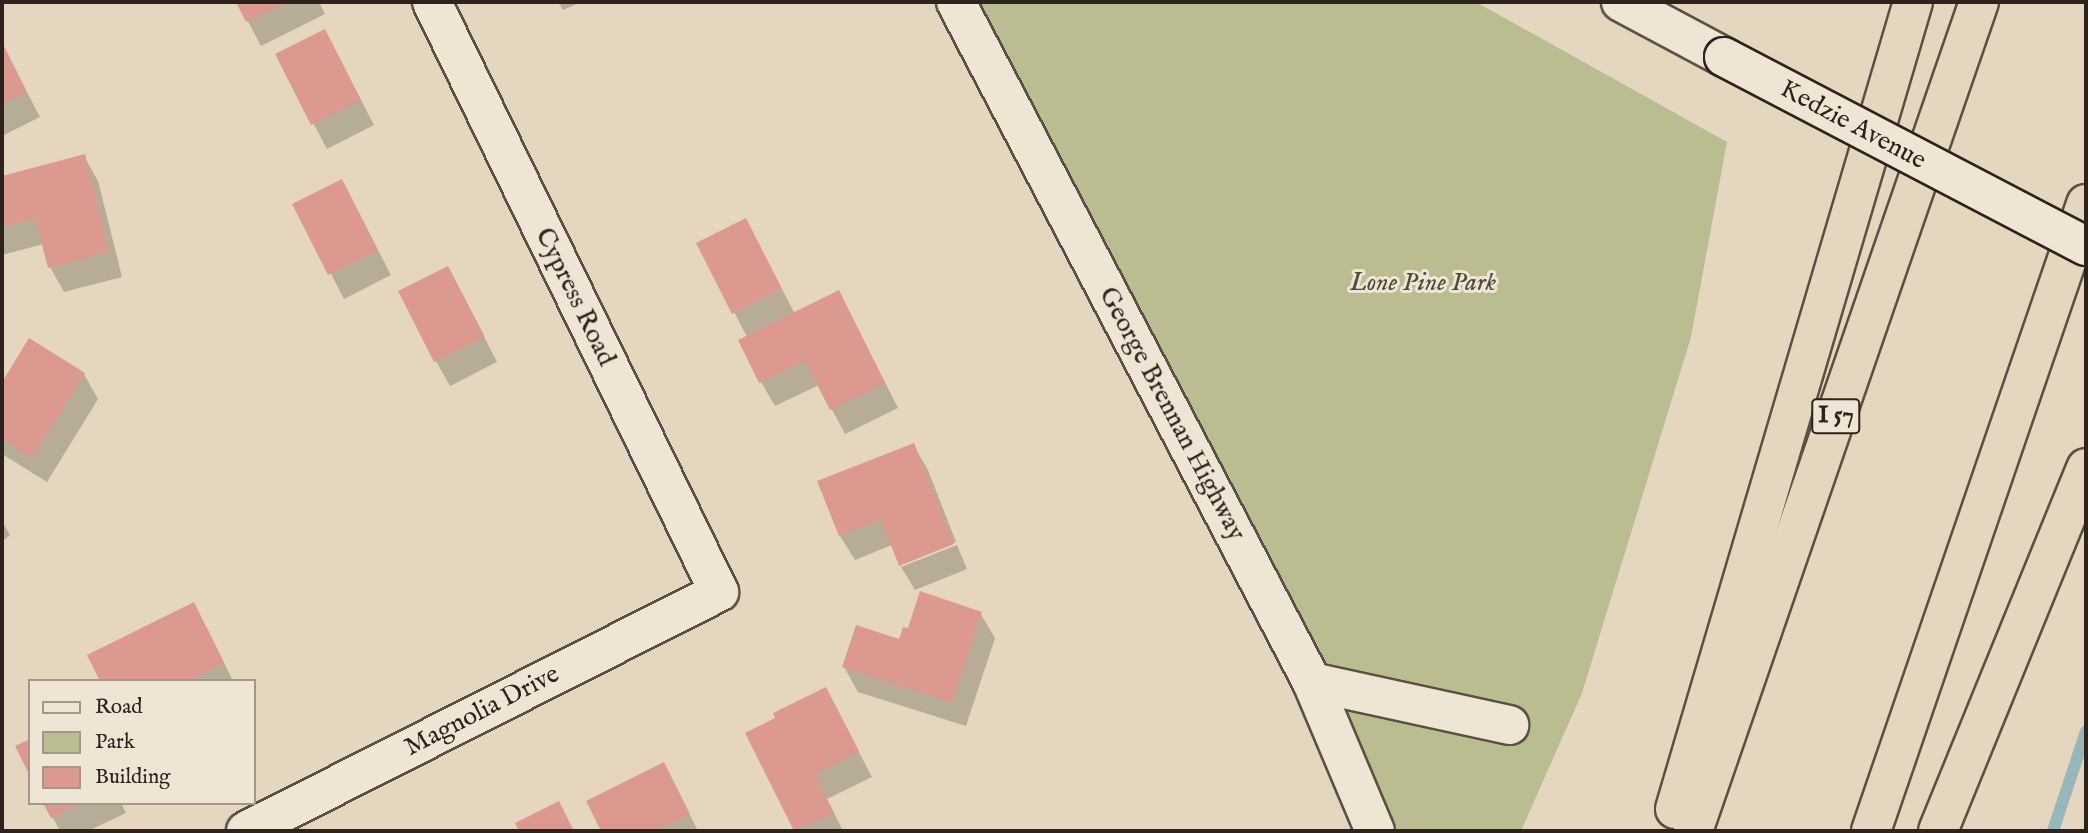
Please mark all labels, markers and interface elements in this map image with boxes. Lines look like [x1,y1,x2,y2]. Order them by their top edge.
street label: Kedzie Avenue [1775,74,1931,176]
street label: Cypress Road [528,223,622,371]
park label: Lone Pine Park [1350,267,1496,299]
street label: George Brennan Highway [1092,282,1252,546]
road number: I 57 [1810,396,1862,436]
street label: Magnolia Drive [400,659,564,763]
legend [28,679,256,805]
text: Road [95,694,142,721]
text: Park [95,729,135,756]
text: Building [95,764,170,791]

